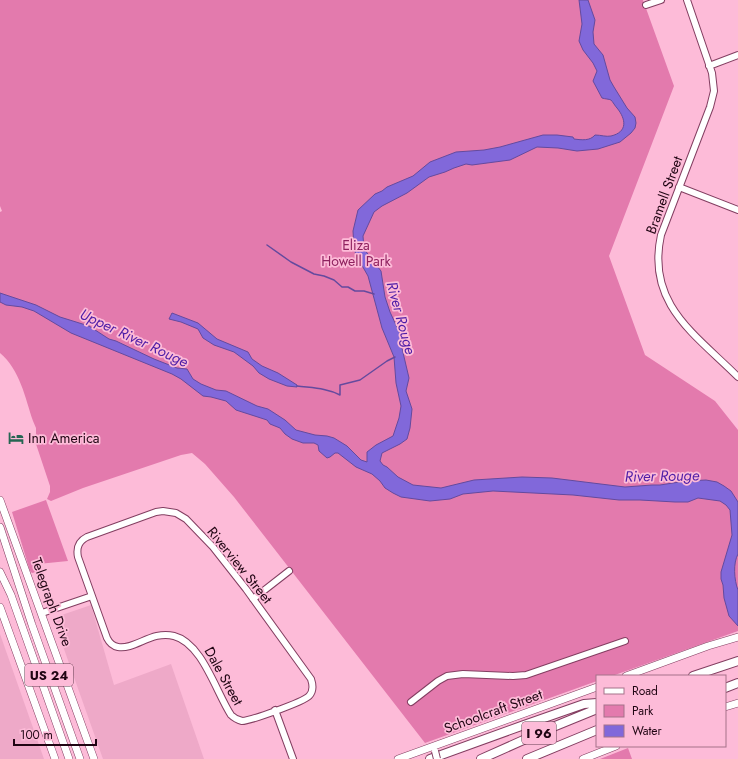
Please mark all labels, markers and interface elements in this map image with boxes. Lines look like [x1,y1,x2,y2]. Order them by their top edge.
street label: Bramell Street [641,153,688,237]
park label: Eliza Howell Park [321,235,392,271]
water label: River Rouge [381,279,421,357]
water label: Upper River Rouge [76,303,192,373]
place label: Inn America [28,428,100,448]
hotel icon: Inn America [7,429,25,447]
water label: River Rouge [624,464,700,488]
street label: Riverview Street [203,522,278,608]
street label: Telegraph Drive [27,555,77,649]
street label: Dale Street [200,643,249,710]
road number: US 24 [25,664,73,686]
legend [596,675,726,747]
text: Road [632,682,658,700]
street label: Schoolcraft Street [441,684,546,738]
text: Park [632,702,654,720]
scale bar [14,721,96,747]
road number: I 96 [522,722,556,744]
text: Water [632,722,663,740]
text: 100 m [20,726,53,744]

